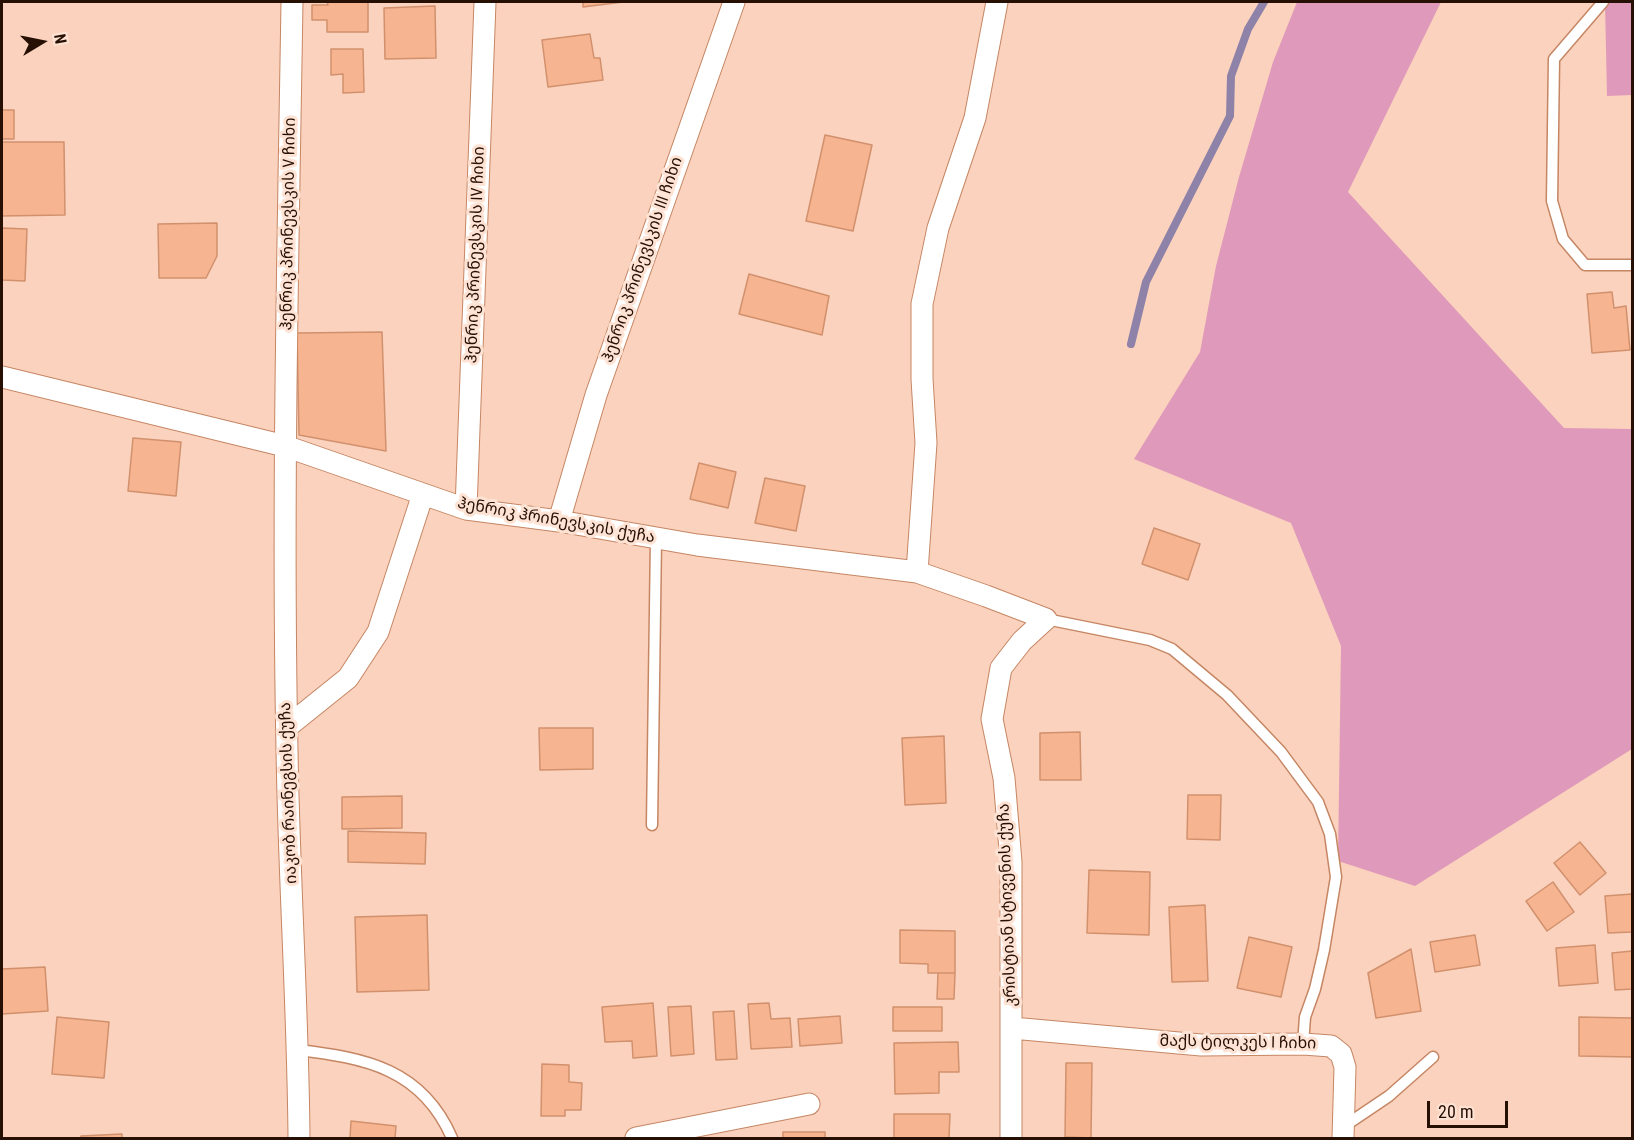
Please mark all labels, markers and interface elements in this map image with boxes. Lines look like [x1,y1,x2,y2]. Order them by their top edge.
north arrow [12,12,72,72]
text: N [50,32,70,45]
street label: ჰენრიკ პრინევსკის V ჩიხი [278,117,300,331]
street label: ჰენრიკ პრინევსკის IV ჩიხი [463,146,489,364]
street label: ჰენრიკ პრინევსკის III ჩიხი [599,155,687,365]
street label: ჰენრიკ ჰრინევსკის ქუჩა [456,494,656,548]
street label: იაკობ რაინეგსის ქუჩა [276,702,302,884]
street label: კრისტიან სტივენის ქუჩა [995,803,1021,1007]
street label: მაქს ტილკეს I ჩიხი [1159,1032,1317,1054]
scale bar [1430,1089,1511,1127]
text: 20 m [1438,1101,1473,1122]

